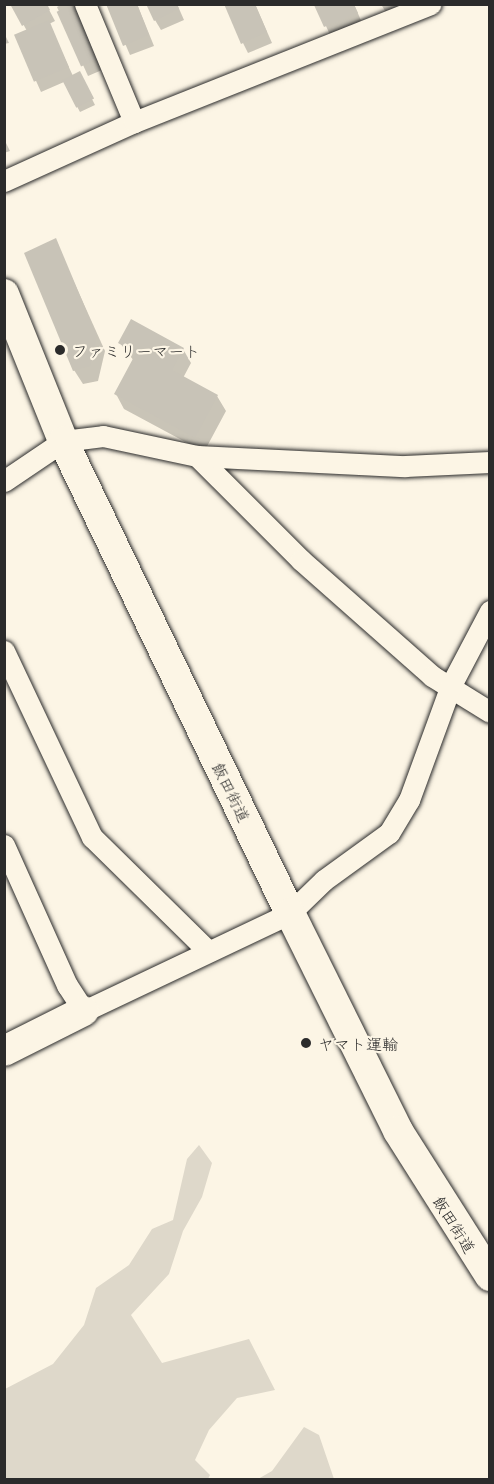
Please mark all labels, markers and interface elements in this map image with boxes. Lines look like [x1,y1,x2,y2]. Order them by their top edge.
place label: ファミリーマート [72,340,200,360]
marker: ファミリーマート [53,343,67,357]
street label: 飯田街道 [209,759,255,825]
place label: ヤマト運輸 [318,1033,398,1053]
marker: ヤマト運輸 [299,1036,313,1050]
street label: 飯田街道 [430,1192,480,1256]

